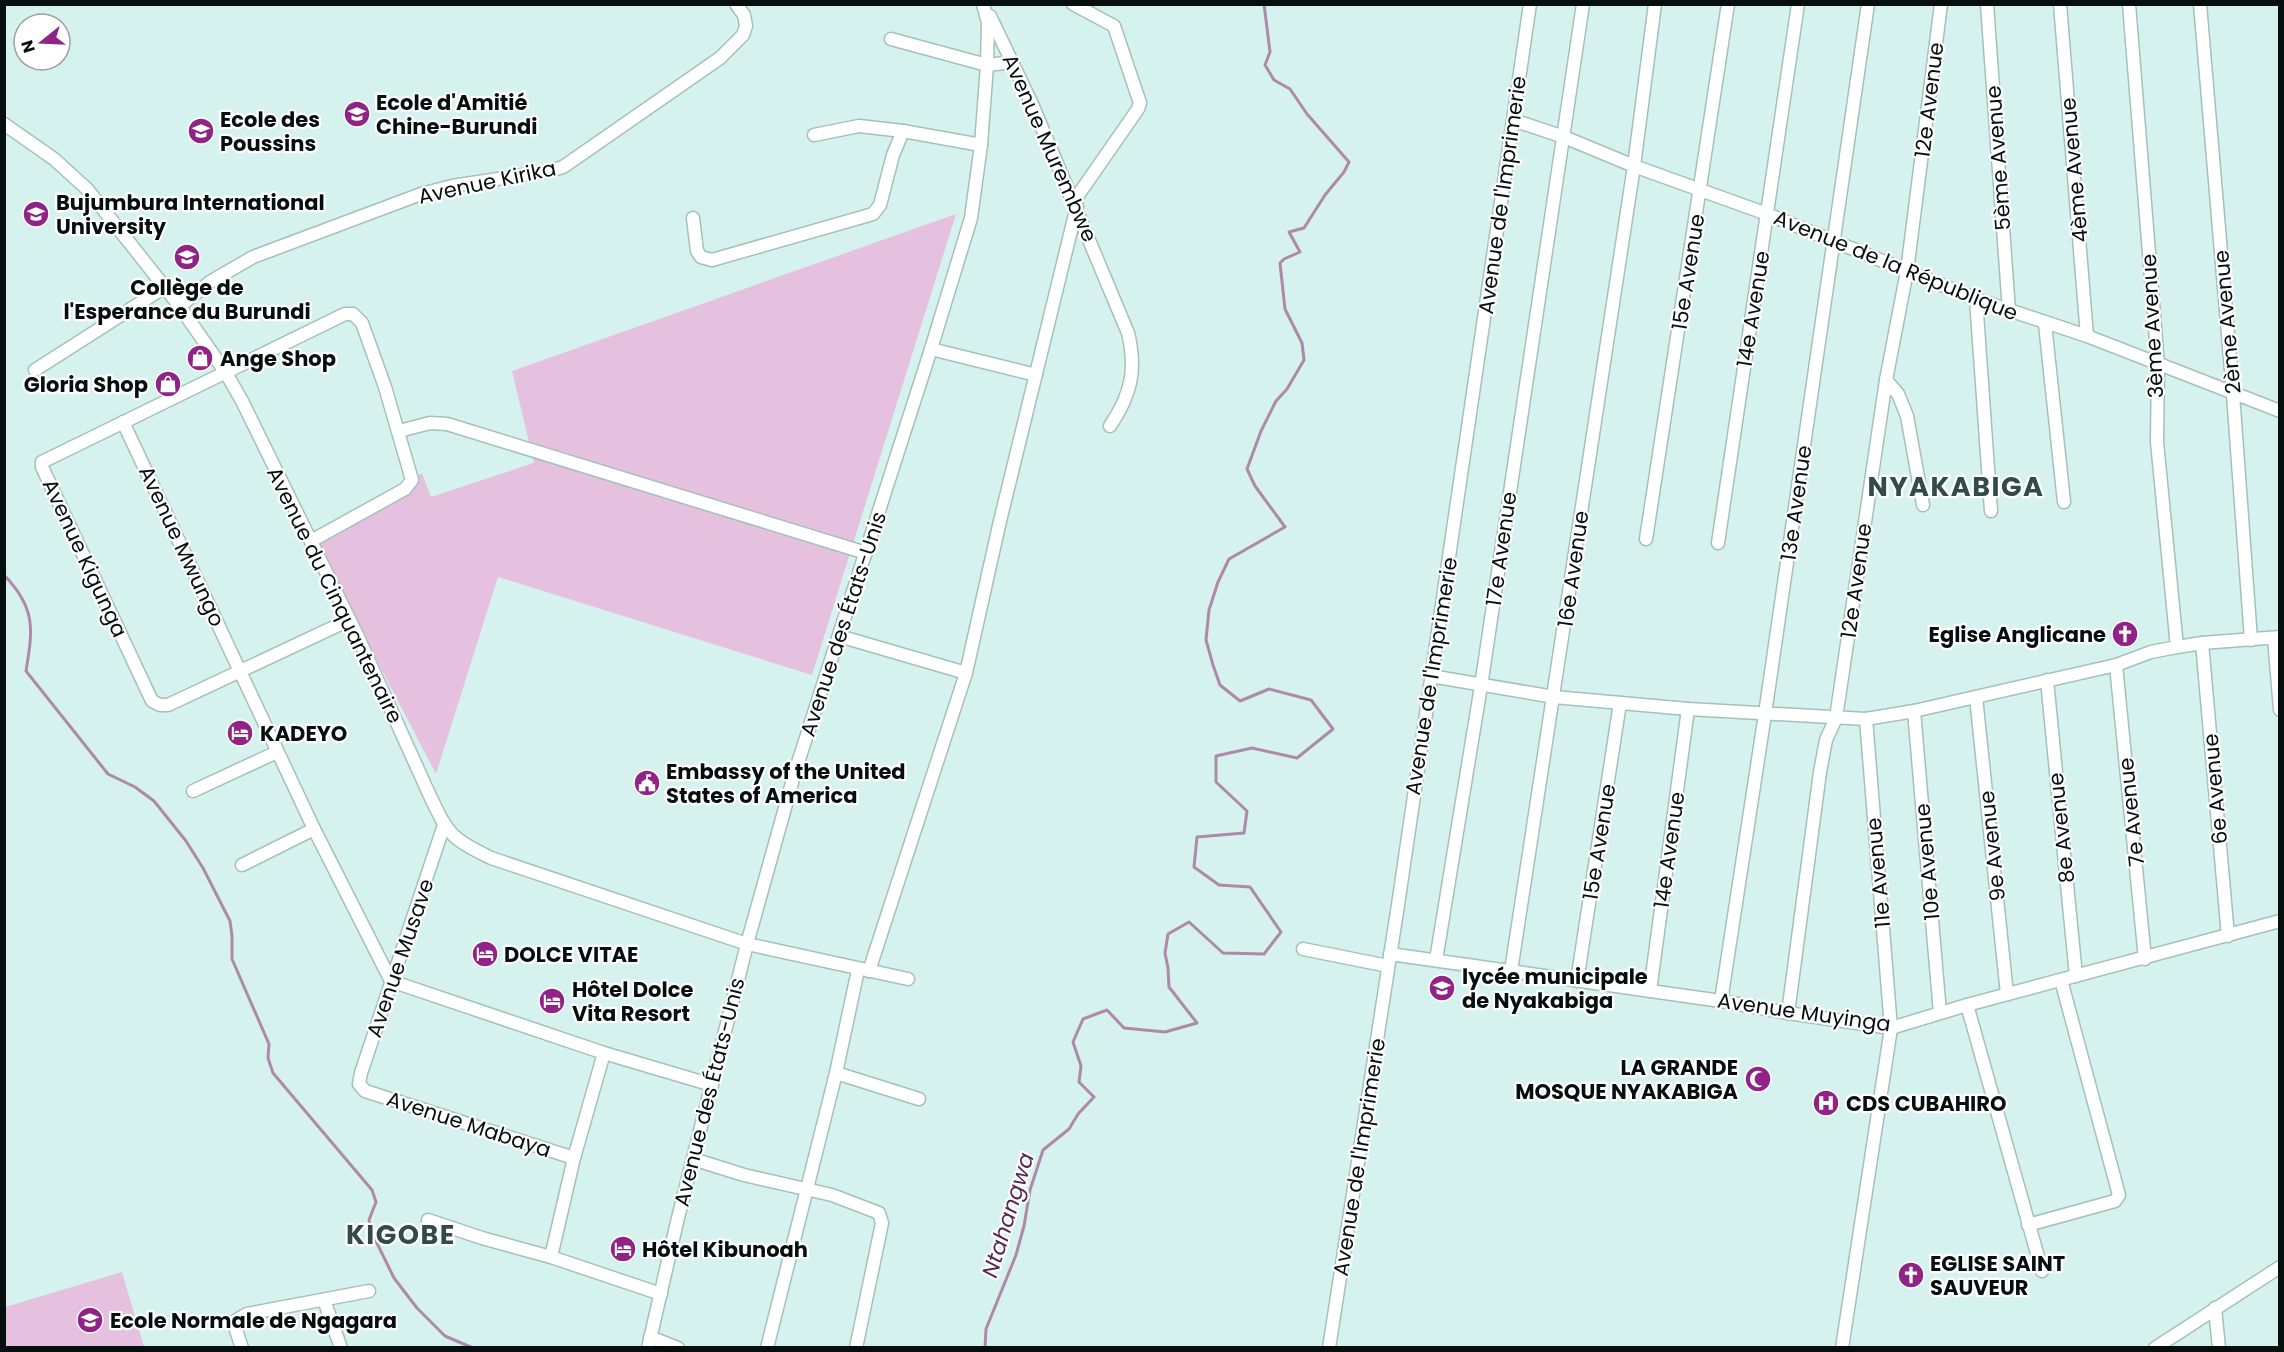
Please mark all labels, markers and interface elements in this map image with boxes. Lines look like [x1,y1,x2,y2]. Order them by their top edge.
north arrow [12,12,72,72]
text: N [15,37,41,56]
street label: 12e Avenue [1908,41,1950,159]
street label: Avenue Murembwe [995,49,1105,247]
street label: Avenue de l'Imprimerie [1471,74,1533,316]
street label: 5ème Avenue [1978,85,2018,231]
place label: Ecole d'Amitié Chine-Burundi [376,88,537,141]
street label: 4ème Avenue [2053,96,2095,244]
school or university icon: Ecole d'Amitié Chine-Burundi [342,99,372,129]
place label: Ecole des Poussins [220,105,320,158]
school or university icon: Ecole des Poussins [186,116,216,146]
street label: Avenue Kirika [415,153,559,211]
place label: Bujumbura International University [56,188,325,241]
school or university icon: Bujumbura International University [21,199,51,229]
street label: Avenue de la République [1770,203,2022,327]
street label: 15e Avenue [1664,212,1712,332]
school or university icon: Collège de l'Esperance du Burundi [172,242,202,272]
street label: 14e Avenue [1729,249,1777,369]
street label: 2ème Avenue [2206,249,2248,395]
street label: 3ème Avenue [2134,253,2170,399]
place label: Collège de l'Esperance du Burundi [63,273,311,326]
shop icon: Ange Shop [185,343,215,373]
place label: Ange Shop [220,344,336,373]
shop icon: Gloria Shop [153,369,183,399]
place label: Gloria Shop [24,370,148,399]
street label: 13e Avenue [1774,443,1818,563]
street label: Avenue Mwungo [132,461,232,631]
street label: Avenue du Cinquantenaire [260,462,410,728]
district label: NYAKABIGA [1868,468,2044,505]
street label: Avenue Kigunga [36,474,134,642]
street label: 17e Avenue [1479,490,1523,608]
street label: Avenue des États-Unis [793,508,893,740]
street label: 16e Avenue [1550,509,1596,629]
street label: 12e Avenue [1834,521,1878,641]
street label: Avenue de l'Imprimerie [1398,555,1464,797]
church icon: Eglise Anglicane [2110,619,2140,649]
place label: Eglise Anglicane [1929,620,2106,649]
hotel icon: KADEYO [225,718,255,748]
place label: KADEYO [260,719,347,748]
street label: 6e Avenue [2196,733,2234,845]
street label: 7e Avenue [2111,756,2151,868]
place label: Embassy of the United States of America [666,757,906,810]
public building icon: Embassy of the United States of America [632,768,662,798]
street label: 8e Avenue [2041,771,2081,885]
street label: 15e Avenue [1575,782,1623,902]
street label: 9e Avenue [1972,789,2012,903]
street label: 14e Avenue [1646,790,1692,910]
street label: 10e Avenue [1907,802,1947,922]
street label: 11e Avenue [1859,816,1897,930]
street label: Avenue Musave [359,875,441,1041]
hotel icon: DOLCE VITAE [470,939,500,969]
place label: DOLCE VITAE [504,940,638,969]
place label: lycée municipale de Nyakabiga [1462,962,1648,1015]
school or university icon: lycée municipale de Nyakabiga [1427,973,1457,1003]
place label: Hôtel Dolce Vita Resort [572,975,693,1028]
street label: Avenue des États-Unis [667,975,751,1209]
street label: Avenue Muyinga [1715,985,1893,1039]
hotel icon: Hôtel Dolce Vita Resort [537,986,567,1016]
street label: Avenue de l'Imprimerie [1326,1036,1392,1278]
place label: LA GRANDE MOSQUE NYAKABIGA [1515,1053,1739,1106]
mosque icon: LA GRANDE MOSQUE NYAKABIGA [1743,1064,1773,1094]
street label: Avenue Mabaya [383,1084,555,1164]
hospital icon: CDS CUBAHIRO [1811,1088,1841,1118]
place label: CDS CUBAHIRO [1846,1089,2007,1118]
water label: Ntahangwa [974,1149,1042,1281]
district label: KIGOBE [346,1216,456,1253]
hotel icon: Hôtel Kibunoah [608,1234,638,1264]
place label: Hôtel Kibunoah [642,1235,808,1264]
place label: EGLISE SAINT SAUVEUR [1930,1249,2065,1302]
church icon: EGLISE SAINT SAUVEUR [1896,1260,1926,1290]
school or university icon: Ecole Normale de Ngagara [75,1305,105,1335]
place label: Ecole Normale de Ngagara [110,1306,397,1335]

